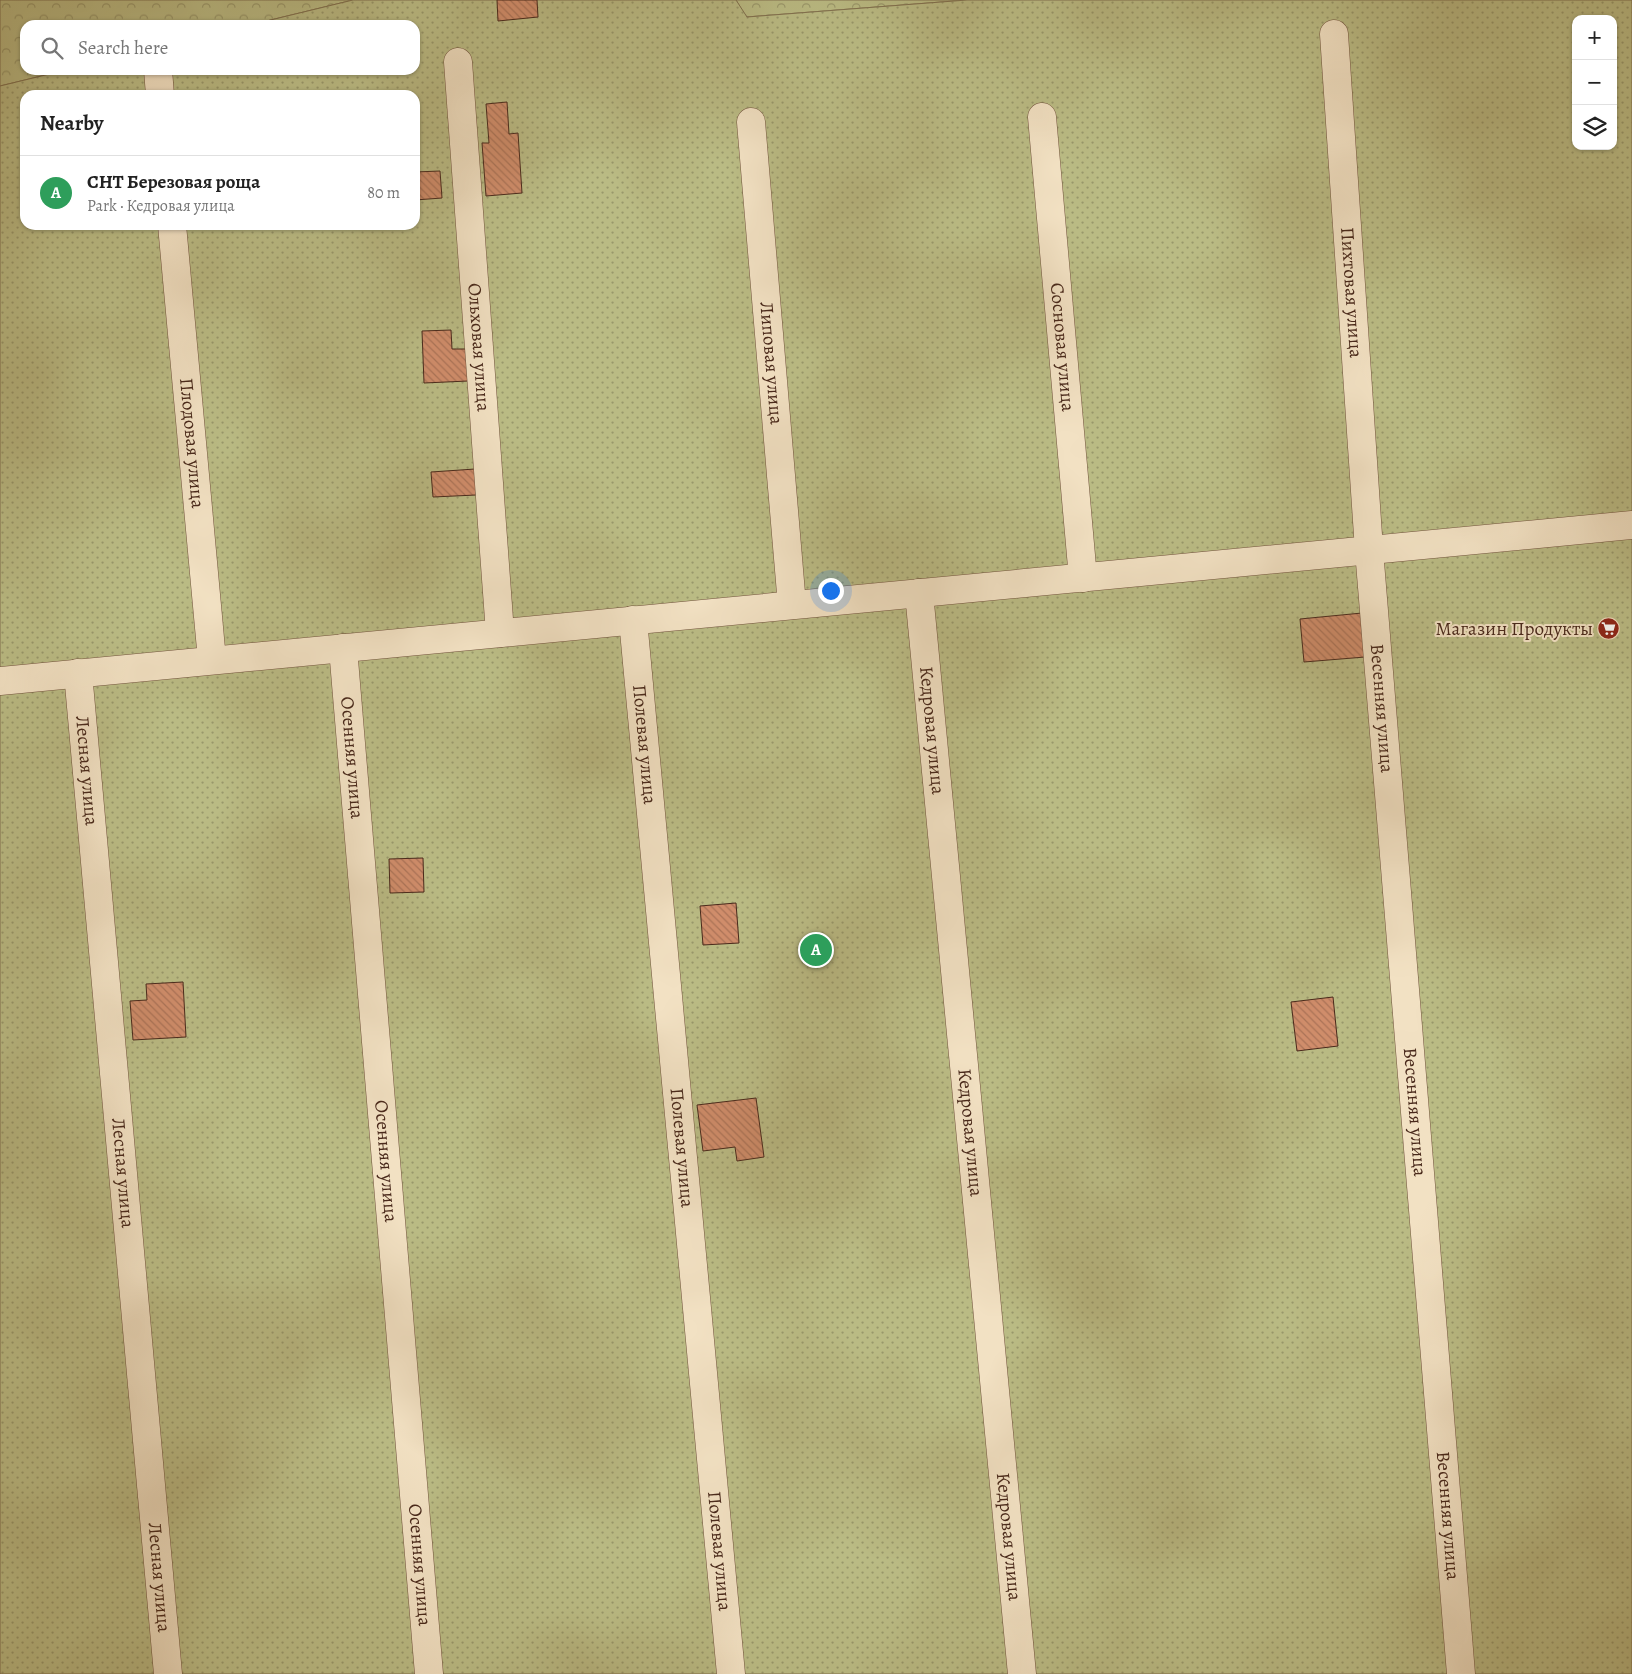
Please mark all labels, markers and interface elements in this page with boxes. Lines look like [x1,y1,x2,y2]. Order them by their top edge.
map controls [1572,15,1617,150]
button: + [1572,15,1617,60]
search box [20,20,420,75]
icon: search [38,34,66,62]
text: Search here [78,35,168,61]
button: − [1572,60,1617,105]
button: layers [1572,105,1617,150]
text: Nearby [40,109,103,137]
text: СНТ Березовая роща [87,169,260,195]
text: A [51,182,61,204]
text: 80 m [367,182,400,204]
text: Park · Кедровая улица [87,195,235,217]
street label: Пихтовая улица [1334,226,1369,359]
street label: Ольховая улица [461,282,497,413]
street label: Сосновая улица [1044,282,1081,413]
street label: Липовая улица [753,301,790,426]
street label: Плодовая улица [173,377,211,510]
your location [818,578,844,604]
place label: Магазин Продукты [1436,616,1593,642]
supermarket icon: Магазин Продукты [1597,617,1621,641]
street label: Весенняя улица [1364,643,1400,774]
street label: Кедровая улица [913,665,951,796]
street label: Полевая улица [626,683,663,806]
street label: Осенняя улица [334,695,370,820]
street label: Лесная улица [69,715,105,827]
pin: A [800,931,832,969]
street label: Весенняя улица [1397,1046,1433,1178]
street label: Кедровая улица [951,1067,989,1198]
street label: Полевая улица [664,1087,701,1209]
street label: Осенняя улица [368,1099,404,1224]
street label: Лесная улица [105,1117,141,1229]
street label: Весенняя улица [1430,1450,1466,1581]
street label: Кедровая улица [990,1472,1028,1602]
street label: Полевая улица [701,1490,738,1612]
street label: Осенняя улица [402,1503,438,1627]
street label: Лесная улица [141,1521,177,1634]

